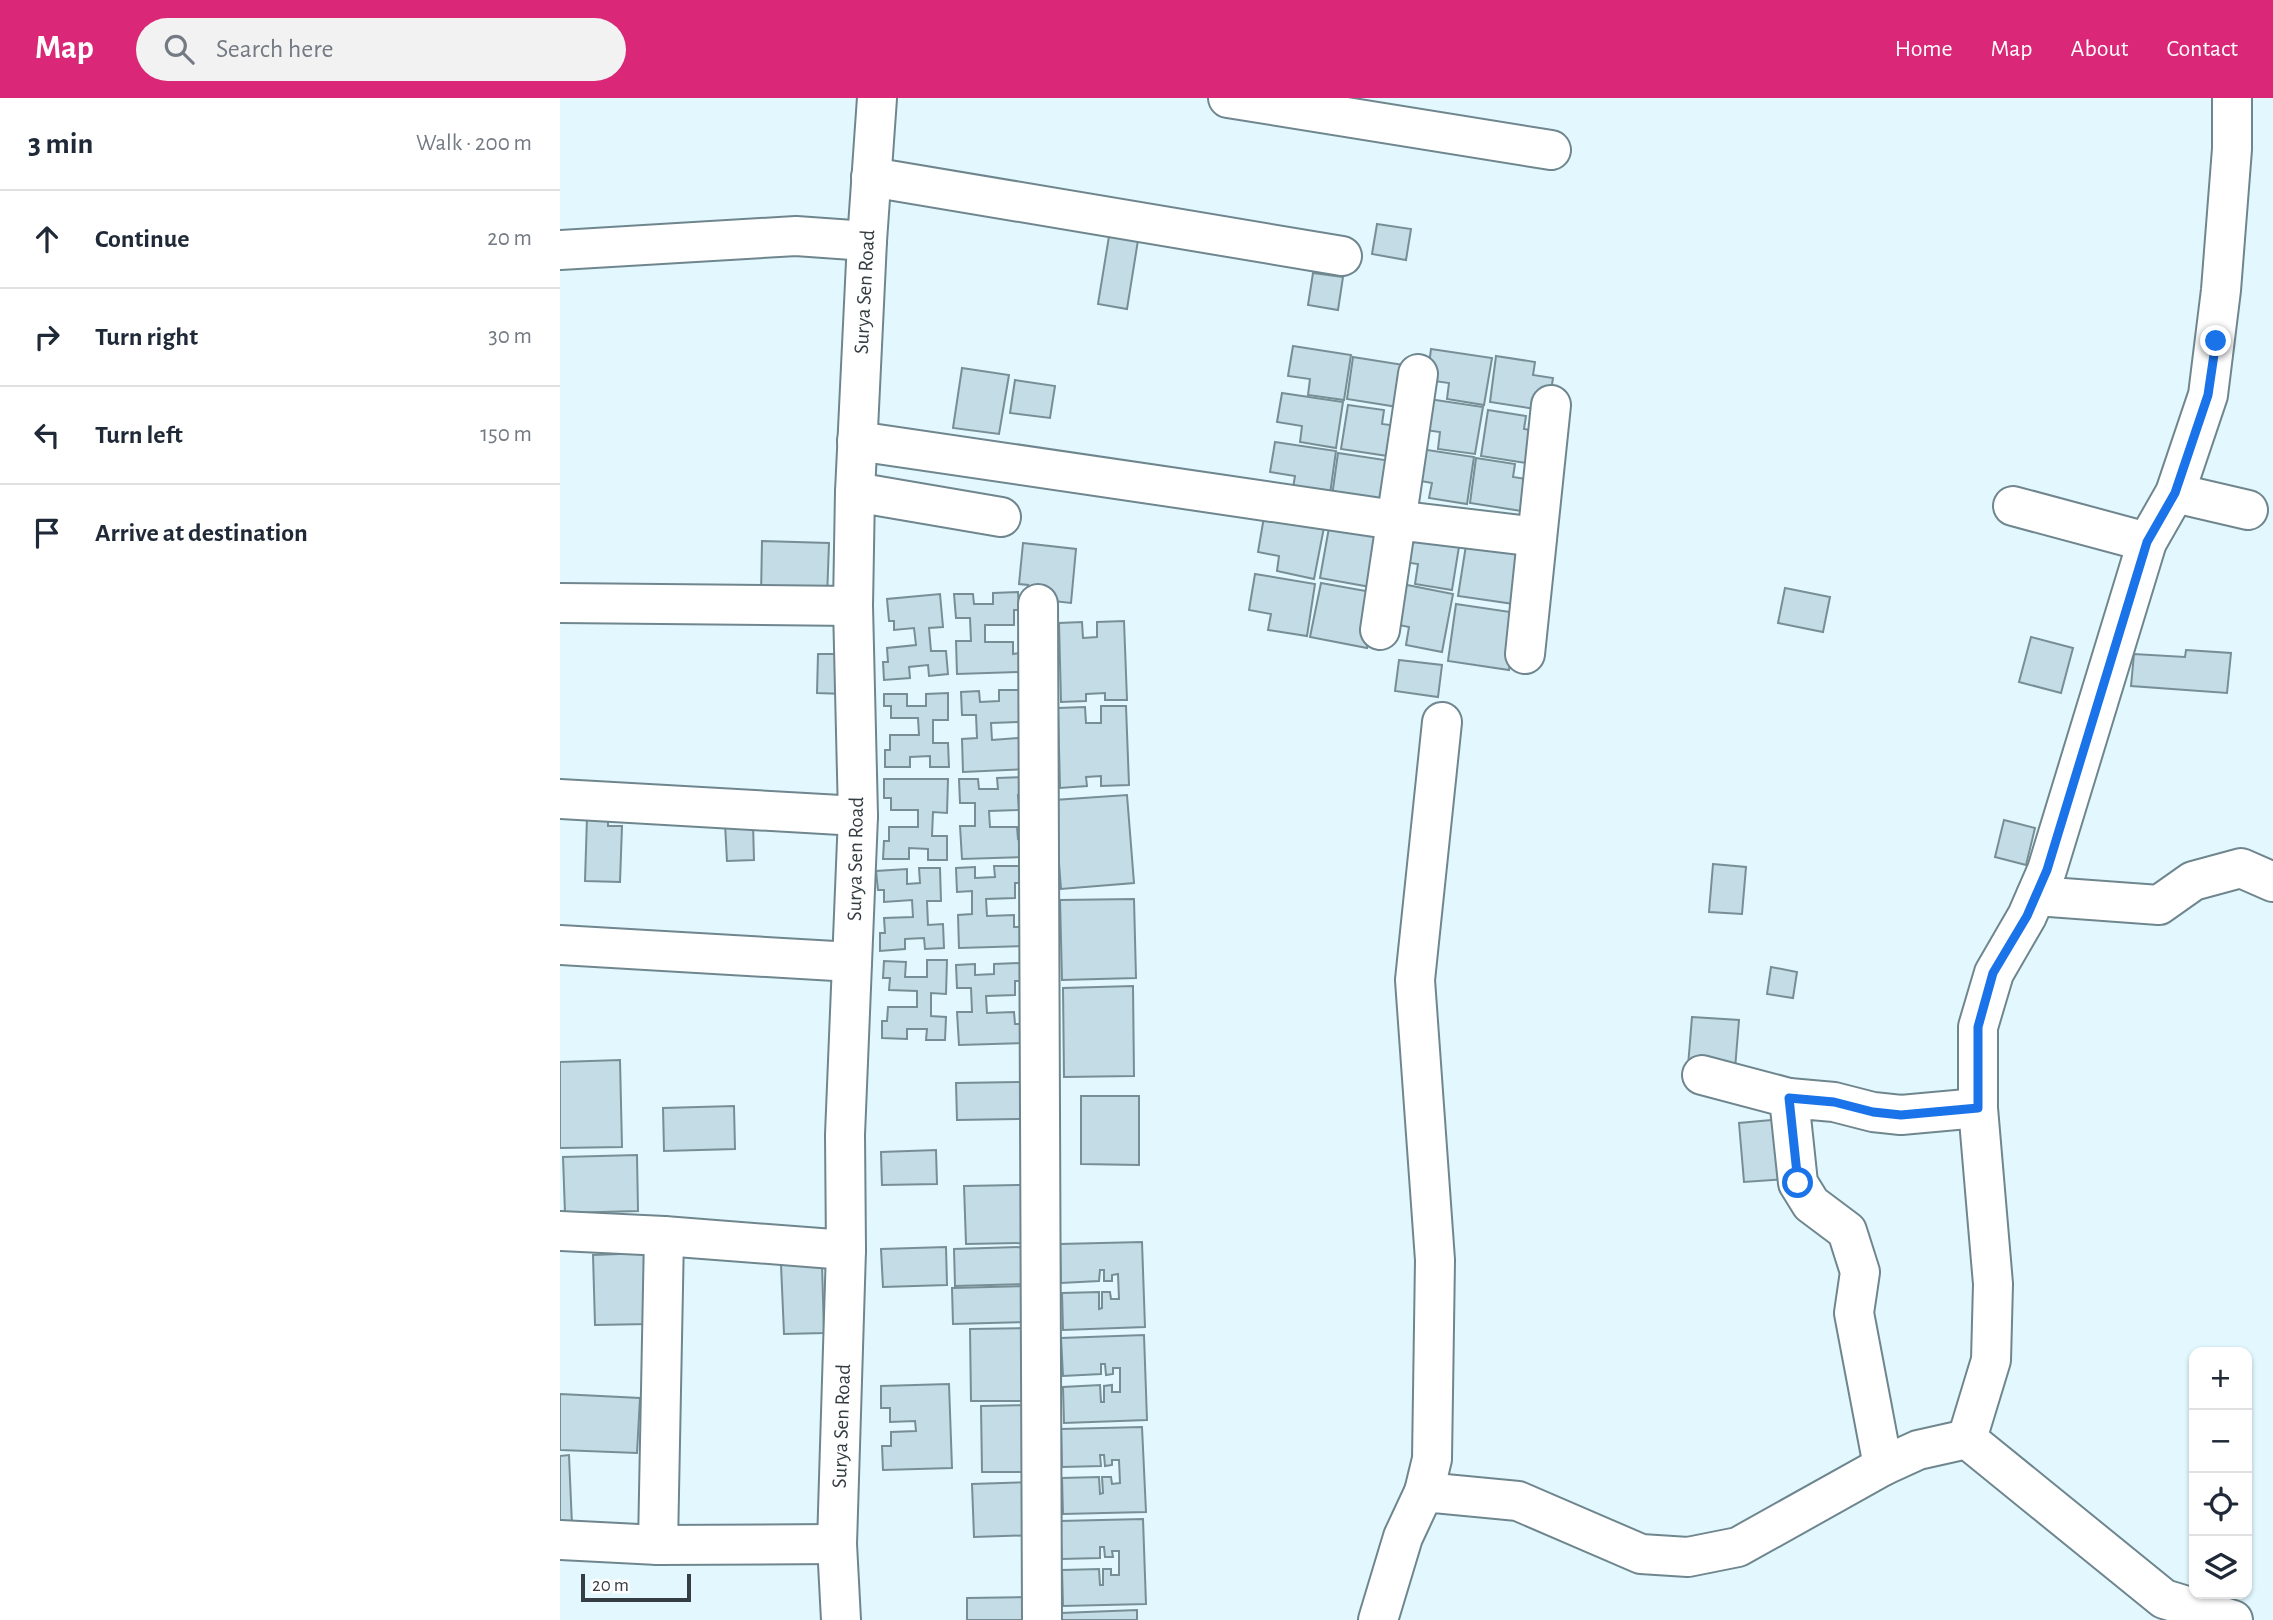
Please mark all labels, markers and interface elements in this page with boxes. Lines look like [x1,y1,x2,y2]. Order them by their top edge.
search box [136,18,626,81]
icon: search [160,30,198,68]
text: Map [35,32,94,65]
text: Search here [216,36,334,62]
text: Home [1895,37,1953,61]
text: Map [1991,37,2033,61]
text: About [2071,37,2128,61]
text: Contact [2166,37,2238,61]
text: 3 min [28,129,93,159]
text: Walk · 200 m [416,132,532,155]
icon: ahead [28,220,66,258]
text: Continue [95,226,190,252]
text: 20 m [487,227,532,250]
street label: Surya Sen Road [851,229,878,355]
icon: right [28,318,66,356]
text: Turn right [95,324,198,350]
text: 30 m [488,325,532,348]
route end [2200,325,2231,356]
icon: left [28,416,66,454]
text: Turn left [95,422,183,448]
text: 150 m [480,423,532,446]
icon: arrive [28,514,66,552]
text: Arrive at destination [95,520,308,546]
street label: Surya Sen Road [844,796,867,921]
route start [1782,1167,1813,1198]
map controls [2189,1347,2252,1599]
button: + [2189,1347,2252,1410]
street label: Surya Sen Road [829,1363,854,1489]
button: − [2189,1410,2252,1473]
button: locate [2189,1473,2252,1536]
button: layers [2189,1536,2252,1599]
scale bar [581,1571,691,1603]
text: 20 m [592,1576,629,1595]

